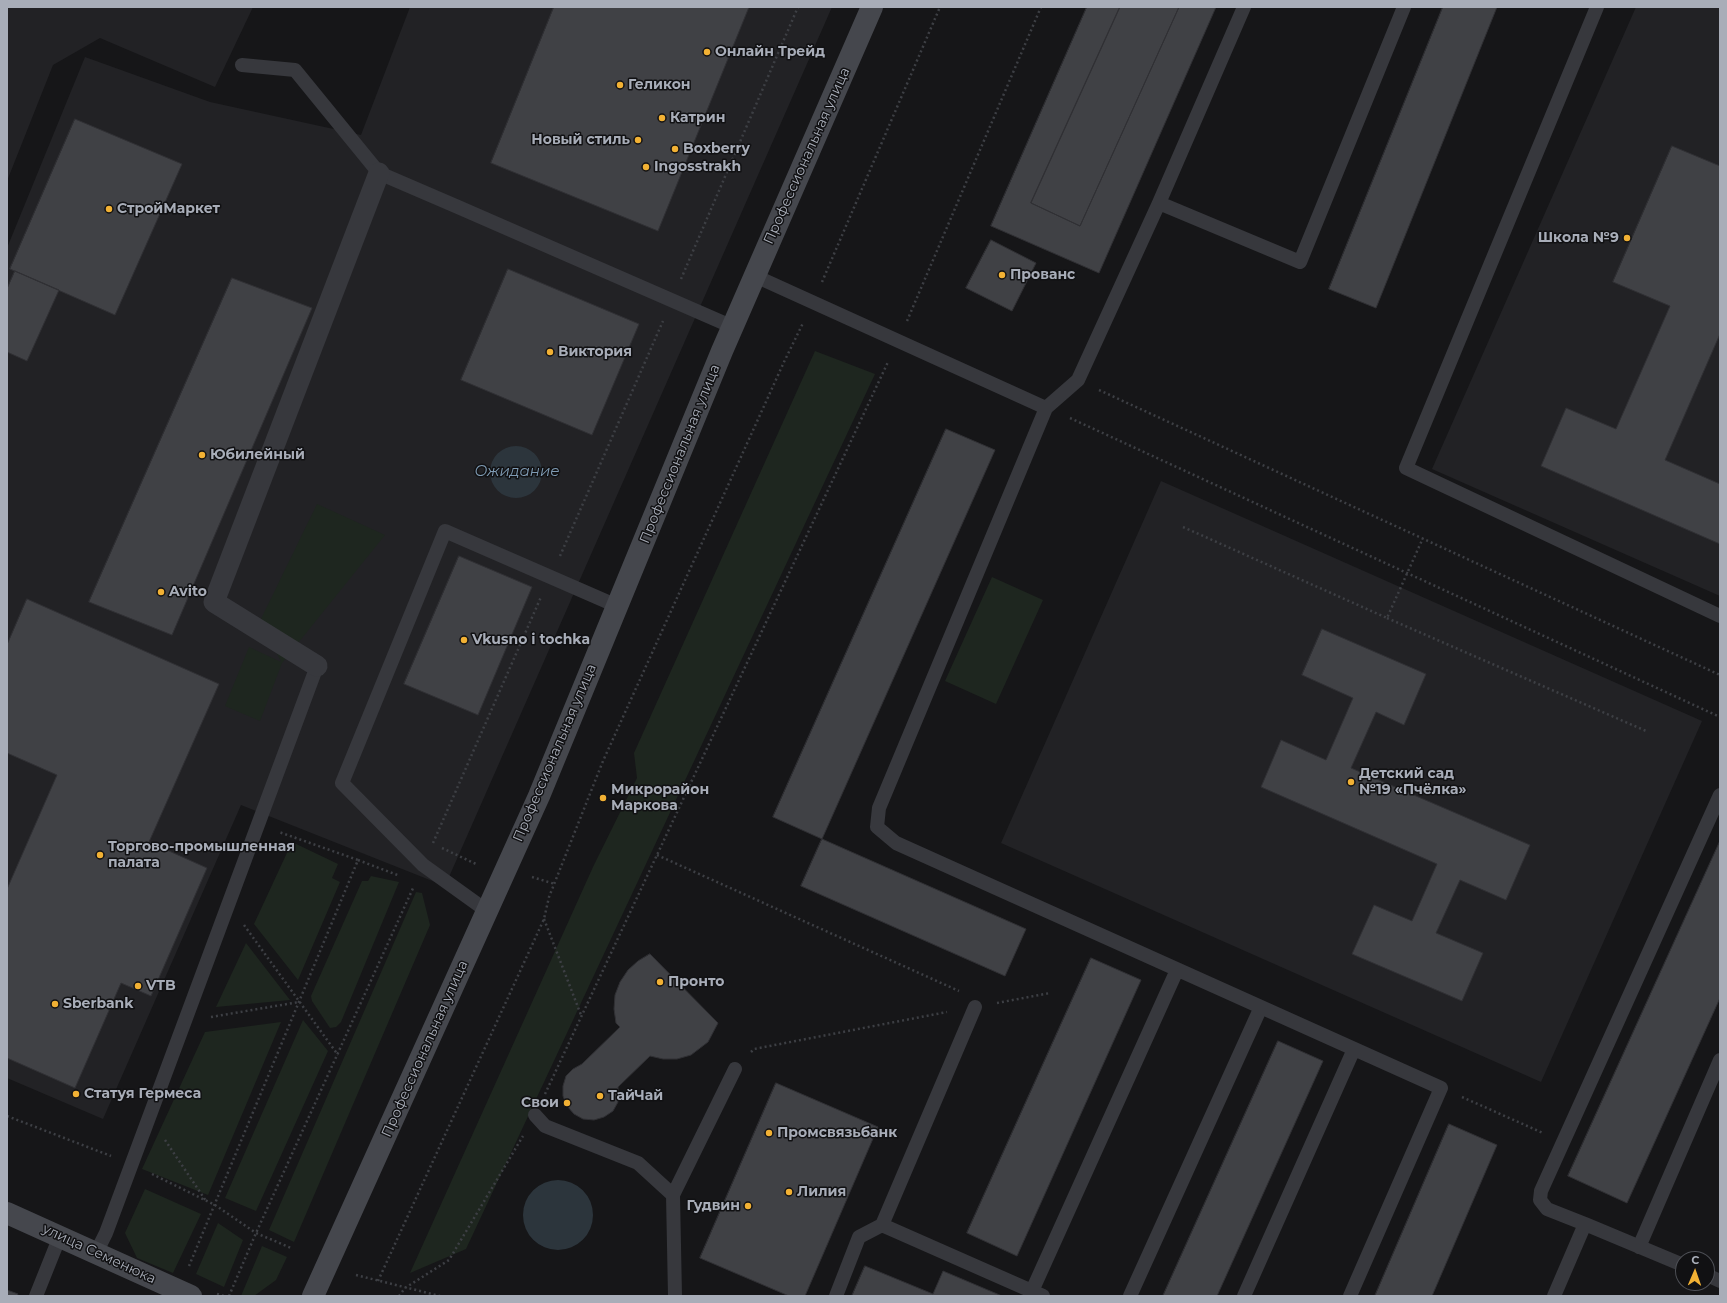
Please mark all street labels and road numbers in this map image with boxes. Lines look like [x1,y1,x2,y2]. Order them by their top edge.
street label: Профессиональная улица [760,65,854,247]
street label: Профессиональная улица [636,362,724,546]
street label: Профессиональная улица [510,661,600,845]
street label: Профессиональная улица [378,958,472,1140]
street label: улица Семенюка [40,1220,158,1288]

